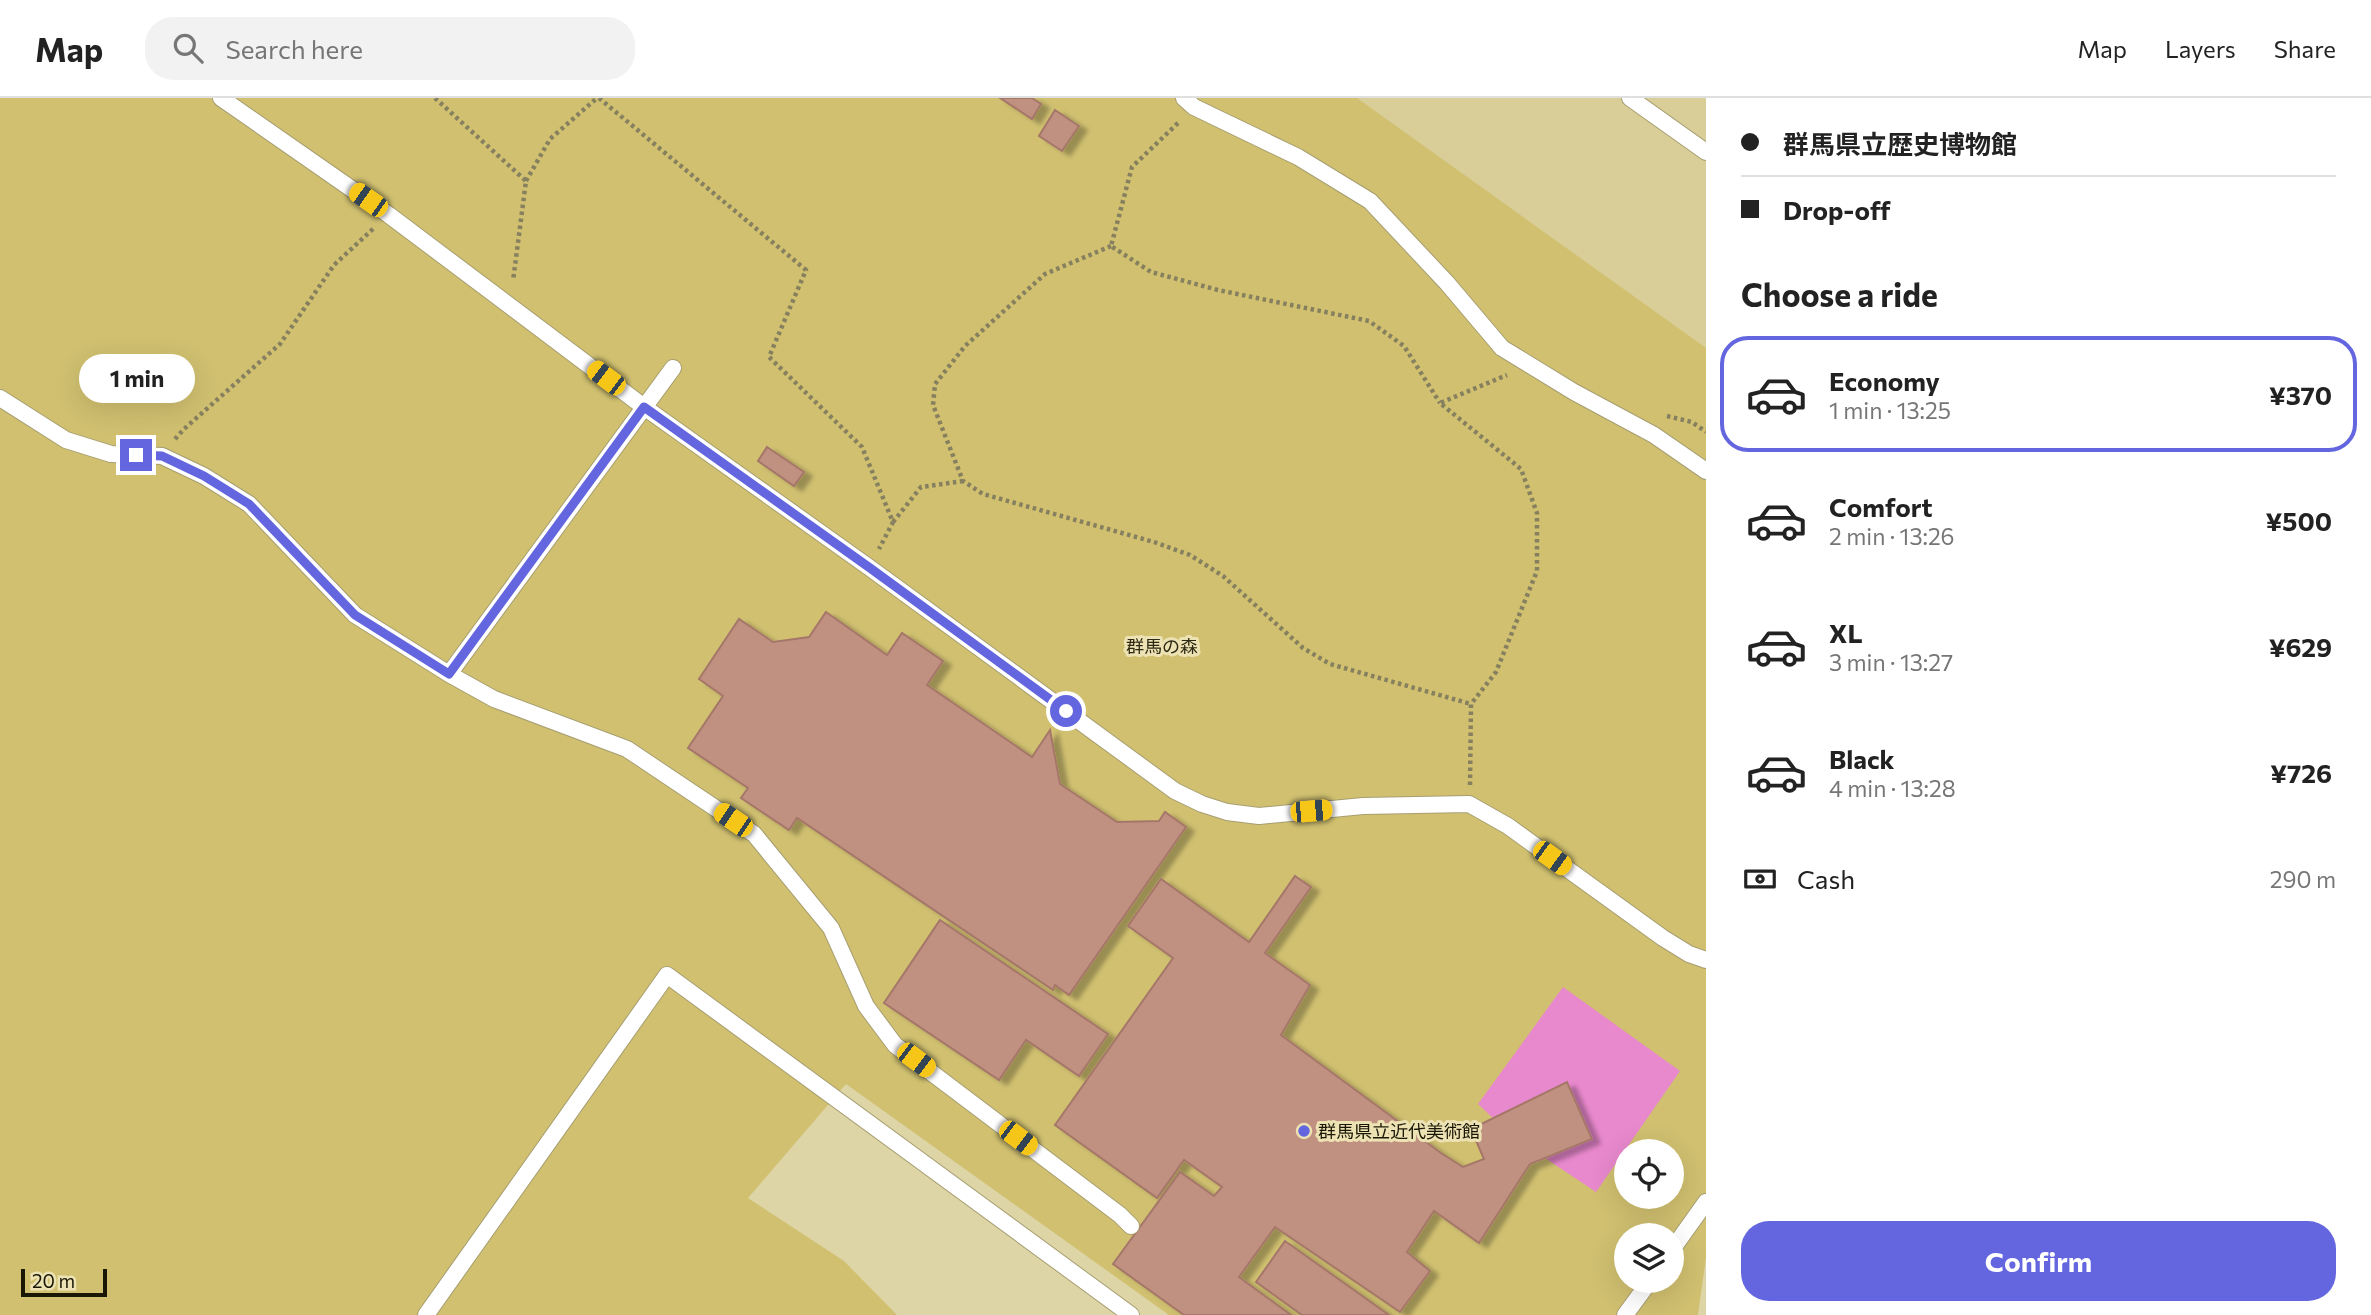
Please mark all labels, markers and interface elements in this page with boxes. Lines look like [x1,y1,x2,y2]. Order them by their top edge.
search box [145,17,635,80]
text: Map [35,28,103,69]
icon: search [169,29,207,67]
text: Search here [225,33,363,64]
text: Map [2078,34,2127,63]
text: Layers [2165,34,2236,63]
text: Share [2274,34,2336,63]
text: 群馬県立歴史博物館 [1783,128,2017,159]
car [345,179,392,221]
text: Drop-off [1783,194,1890,225]
text: Choose a ride [1741,274,1938,314]
callout: 1 min [78,354,194,402]
car [583,357,630,399]
icon: car [1745,363,1808,426]
text: 1 min [110,364,164,392]
text: Economy [1829,365,1940,396]
text: ¥370 [2269,379,2332,410]
text: 1 min · 13:25 [1829,396,1951,424]
route end [120,439,152,471]
icon: car [1745,489,1808,552]
text: Comfort [1829,491,1932,522]
text: ¥500 [2265,505,2332,536]
text: 2 min · 13:26 [1829,522,1955,550]
icon: car [1745,615,1808,678]
text: XL [1829,617,1863,648]
text: ¥629 [2269,631,2332,662]
park label: 群馬の森 [1126,635,1198,657]
text: 3 min · 13:27 [1829,648,1953,676]
route start [1050,695,1082,727]
icon: car [1745,741,1808,804]
text: Black [1829,743,1895,774]
text: ¥726 [2270,757,2332,788]
text: 4 min · 13:28 [1829,774,1956,802]
car [1290,799,1333,823]
car [710,800,757,840]
car [1529,837,1576,879]
icon: cash [1741,860,1779,898]
text: Cash [1797,863,1855,894]
text: 290 m [2270,865,2336,893]
car [893,1039,940,1081]
car [995,1117,1042,1159]
place label: 群馬県立近代美術館 [1318,1120,1480,1142]
marker: 群馬県立近代美術館 [1296,1123,1312,1139]
map controls [1614,1139,1684,1293]
button: locate [1614,1139,1684,1209]
button: Confirm [1741,1221,2336,1301]
button: layers [1614,1223,1684,1293]
scale bar [21,1266,107,1298]
text: 20 m [32,1269,75,1292]

